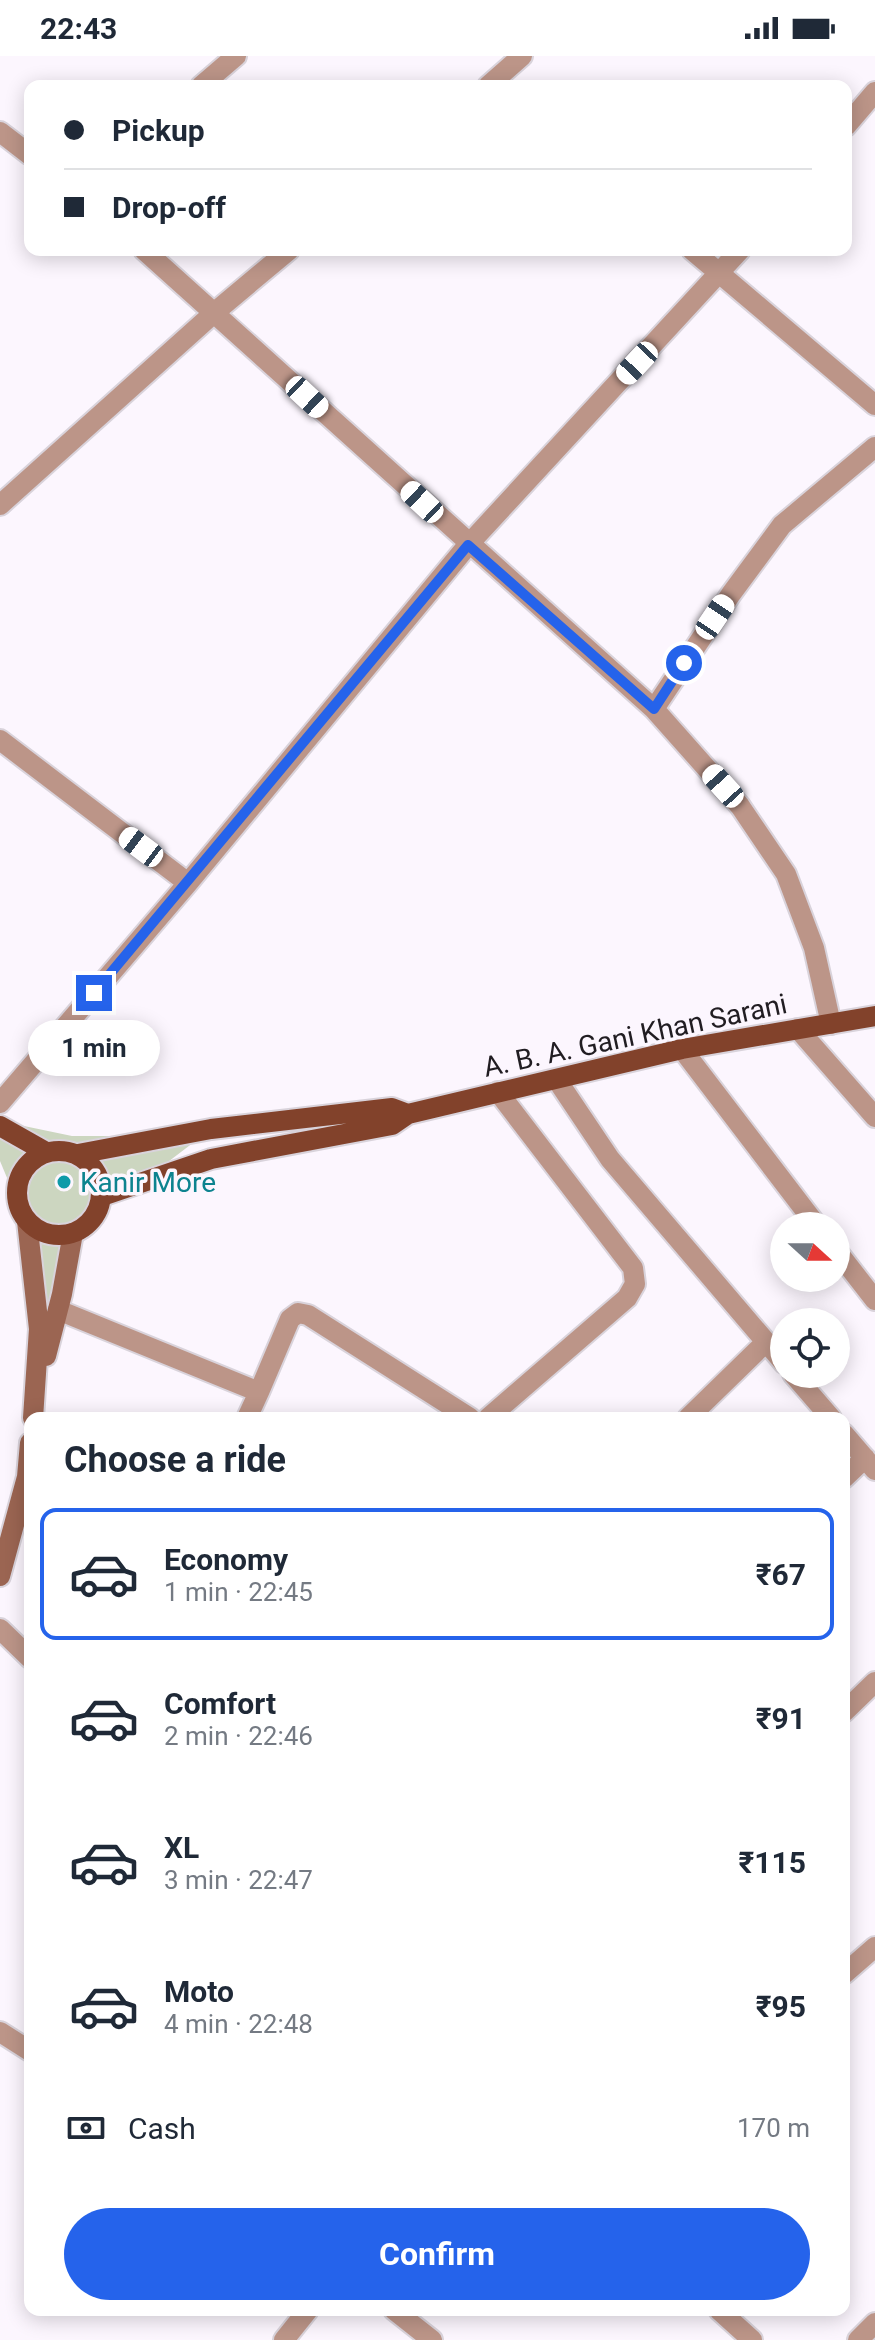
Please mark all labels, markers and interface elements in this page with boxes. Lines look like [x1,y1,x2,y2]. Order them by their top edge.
text: 22:43 [40,11,117,46]
text: Pickup [112,113,205,148]
text: Drop-off [112,190,226,225]
car [612,337,662,389]
car [281,372,333,422]
car [396,477,448,527]
car [692,590,738,644]
route start [666,645,702,681]
car [698,760,748,812]
car [115,823,167,871]
route end [76,975,112,1011]
street label: A. B. A. Gani Khan Sarani [480,987,790,1084]
callout: 1 min [28,1021,160,1077]
text: 1 min [61,1033,127,1063]
place label: Kanir More [80,1166,216,1199]
marker: Kanir More [55,1173,73,1191]
north arrow [770,1212,850,1292]
map controls [770,1212,850,1388]
button: locate [770,1308,850,1388]
text: Choose a ride [64,1439,286,1481]
icon: car [68,1538,140,1610]
text: Economy [164,1542,288,1577]
text: ₹67 [756,1557,806,1592]
text: 1 min · 22:45 [164,1577,313,1607]
icon: car [68,1682,140,1754]
text: Comfort [164,1686,276,1721]
text: ₹91 [756,1701,806,1736]
text: 2 min · 22:46 [164,1721,313,1751]
icon: car [68,1826,140,1898]
text: XL [164,1830,199,1865]
text: ₹115 [739,1845,806,1880]
text: 3 min · 22:47 [164,1865,313,1895]
icon: car [68,1970,140,2042]
text: Moto [164,1974,234,2009]
text: ₹95 [756,1989,806,2024]
text: 4 min · 22:48 [164,2009,313,2039]
icon: cash [64,2106,108,2150]
text: Cash [128,2111,196,2146]
text: 170 m [737,2113,810,2143]
button: Confirm [64,2208,810,2300]

